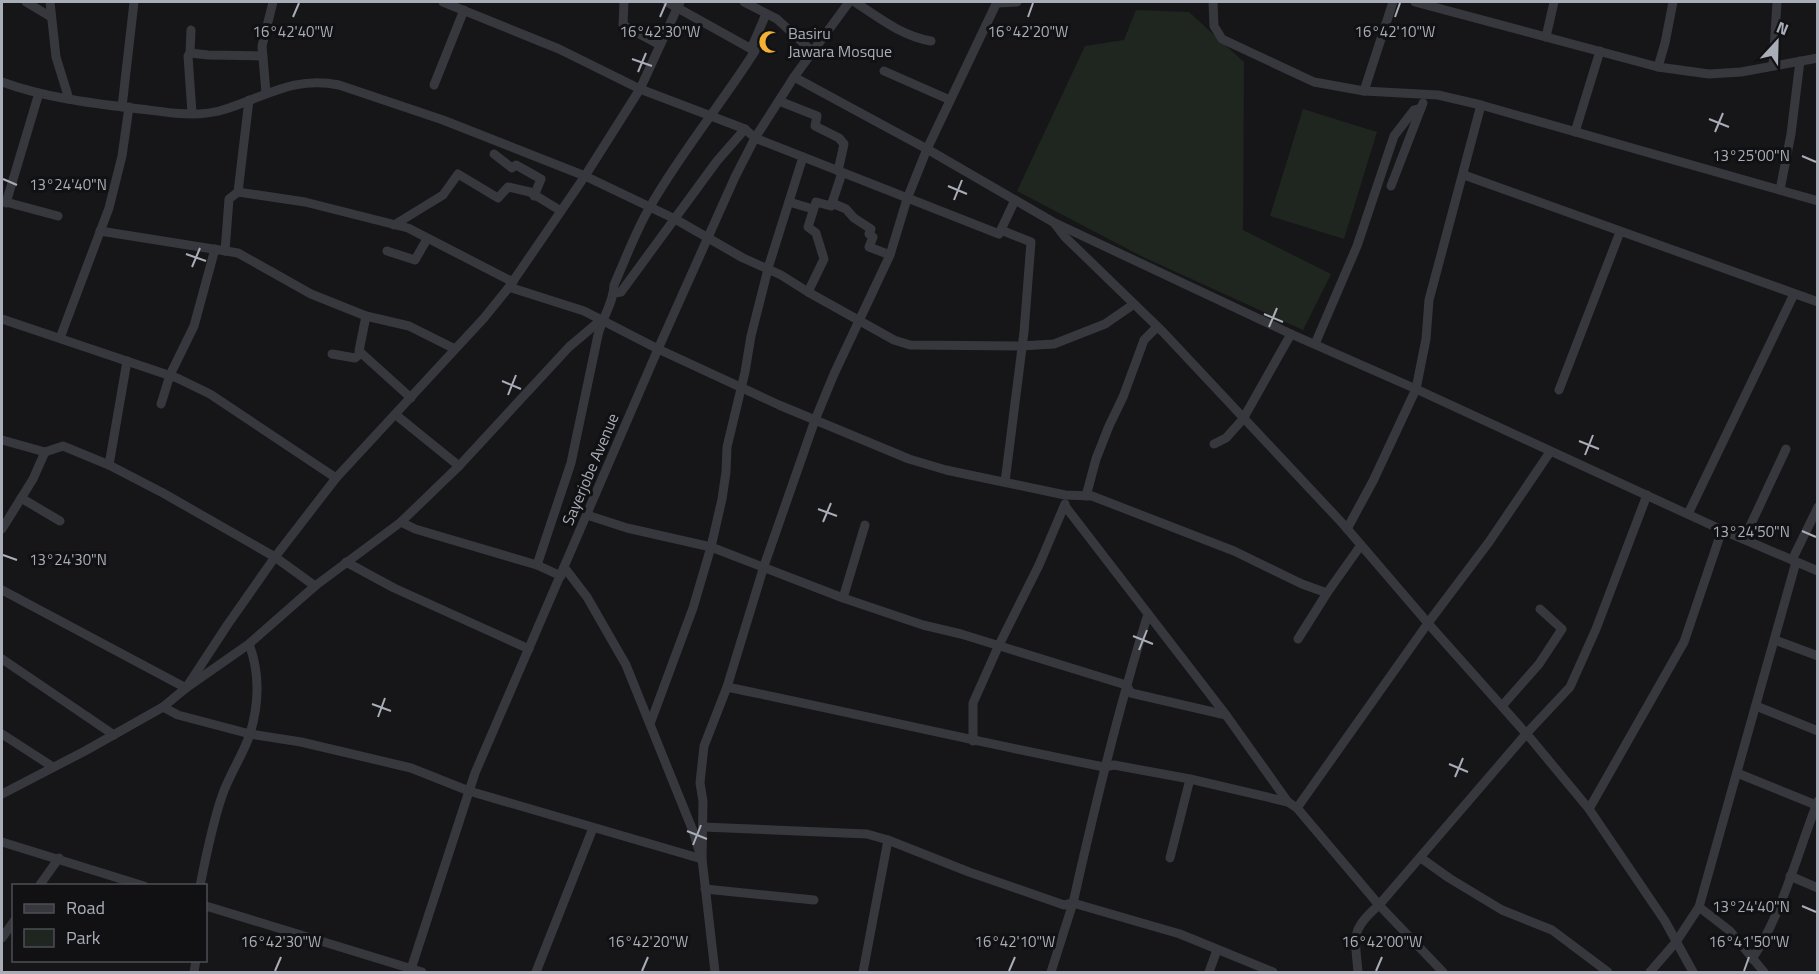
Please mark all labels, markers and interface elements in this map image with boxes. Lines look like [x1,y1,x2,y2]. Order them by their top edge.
north arrow [1747,12,1807,72]
text: N [1773,15,1792,41]
text: 16°42'40"W [253,20,333,43]
text: 16°42'30"W [620,20,700,43]
text: 16°42'20"W [988,20,1068,43]
text: 16°42'10"W [1355,20,1435,43]
place label: Basiru Jawara Mosque [788,21,892,63]
mosque icon: Basiru Jawara Mosque [757,29,783,55]
text: 13°25'00"N [1712,144,1790,167]
text: 13°24'40"N [29,173,107,196]
street label: Sayerjobe Avenue [556,409,624,529]
text: 13°24'50"N [1712,520,1790,543]
text: 13°24'30"N [29,548,107,571]
legend [12,884,207,962]
text: Road [66,894,105,921]
text: 13°24'40"N [1712,895,1790,918]
text: Park [66,924,101,951]
text: 16°42'30"W [241,930,321,953]
text: 16°42'20"W [608,930,688,953]
text: 16°42'10"W [975,930,1055,953]
text: 16°42'00"W [1342,930,1422,953]
text: 16°41'50"W [1709,930,1789,953]

